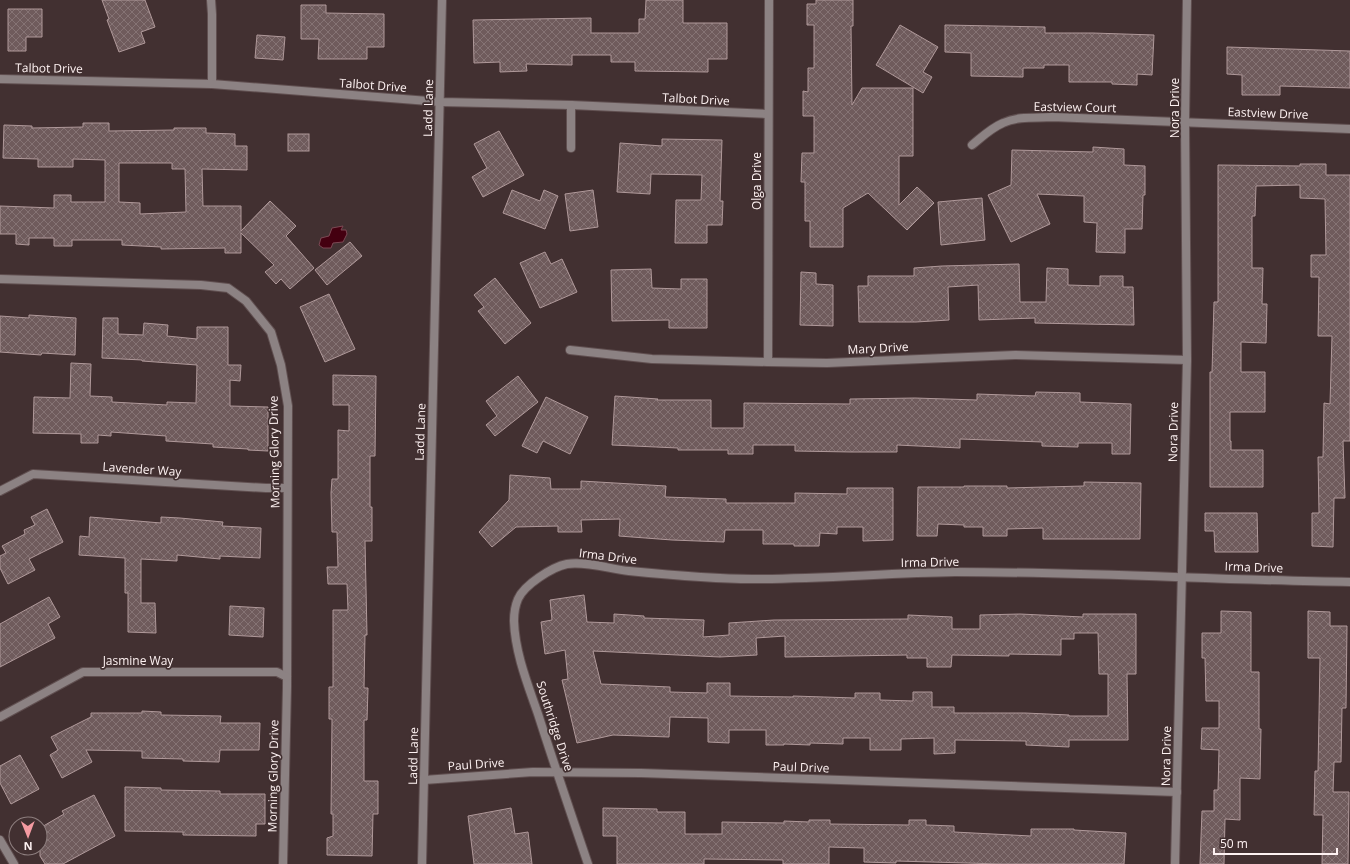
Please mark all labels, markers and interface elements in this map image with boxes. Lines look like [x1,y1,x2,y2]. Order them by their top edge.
street label: Talbot Drive [15,59,83,77]
street label: Talbot Drive [339,74,408,96]
street label: Nora Drive [1166,78,1183,138]
street label: Ladd Lane [419,79,437,137]
street label: Talbot Drive [662,89,730,109]
street label: Eastview Court [1033,98,1117,116]
street label: Eastview Drive [1227,103,1309,123]
street label: Olga Drive [748,152,765,210]
street label: Mary Drive [847,338,909,358]
street label: Morning Glory Drive [265,395,283,508]
street label: Nora Drive [1164,401,1182,462]
street label: Ladd Lane [410,403,430,461]
street label: Lavender Way [102,458,183,480]
street label: Irma Drive [578,544,638,568]
street label: Irma Drive [901,553,960,571]
street label: Irma Drive [1224,557,1284,577]
street label: Jasmine Way [102,652,174,669]
street label: Southridge Drive [532,679,578,773]
street label: Morning Glory Drive [264,719,282,832]
street label: Nora Drive [1157,725,1175,786]
street label: Ladd Lane [404,727,422,785]
street label: Paul Drive [447,754,505,774]
street label: Paul Drive [772,758,830,776]
north arrow [8,816,48,856]
scale bar [1214,830,1337,856]
text: 50 m [1220,835,1248,852]
text: N [24,839,33,854]

